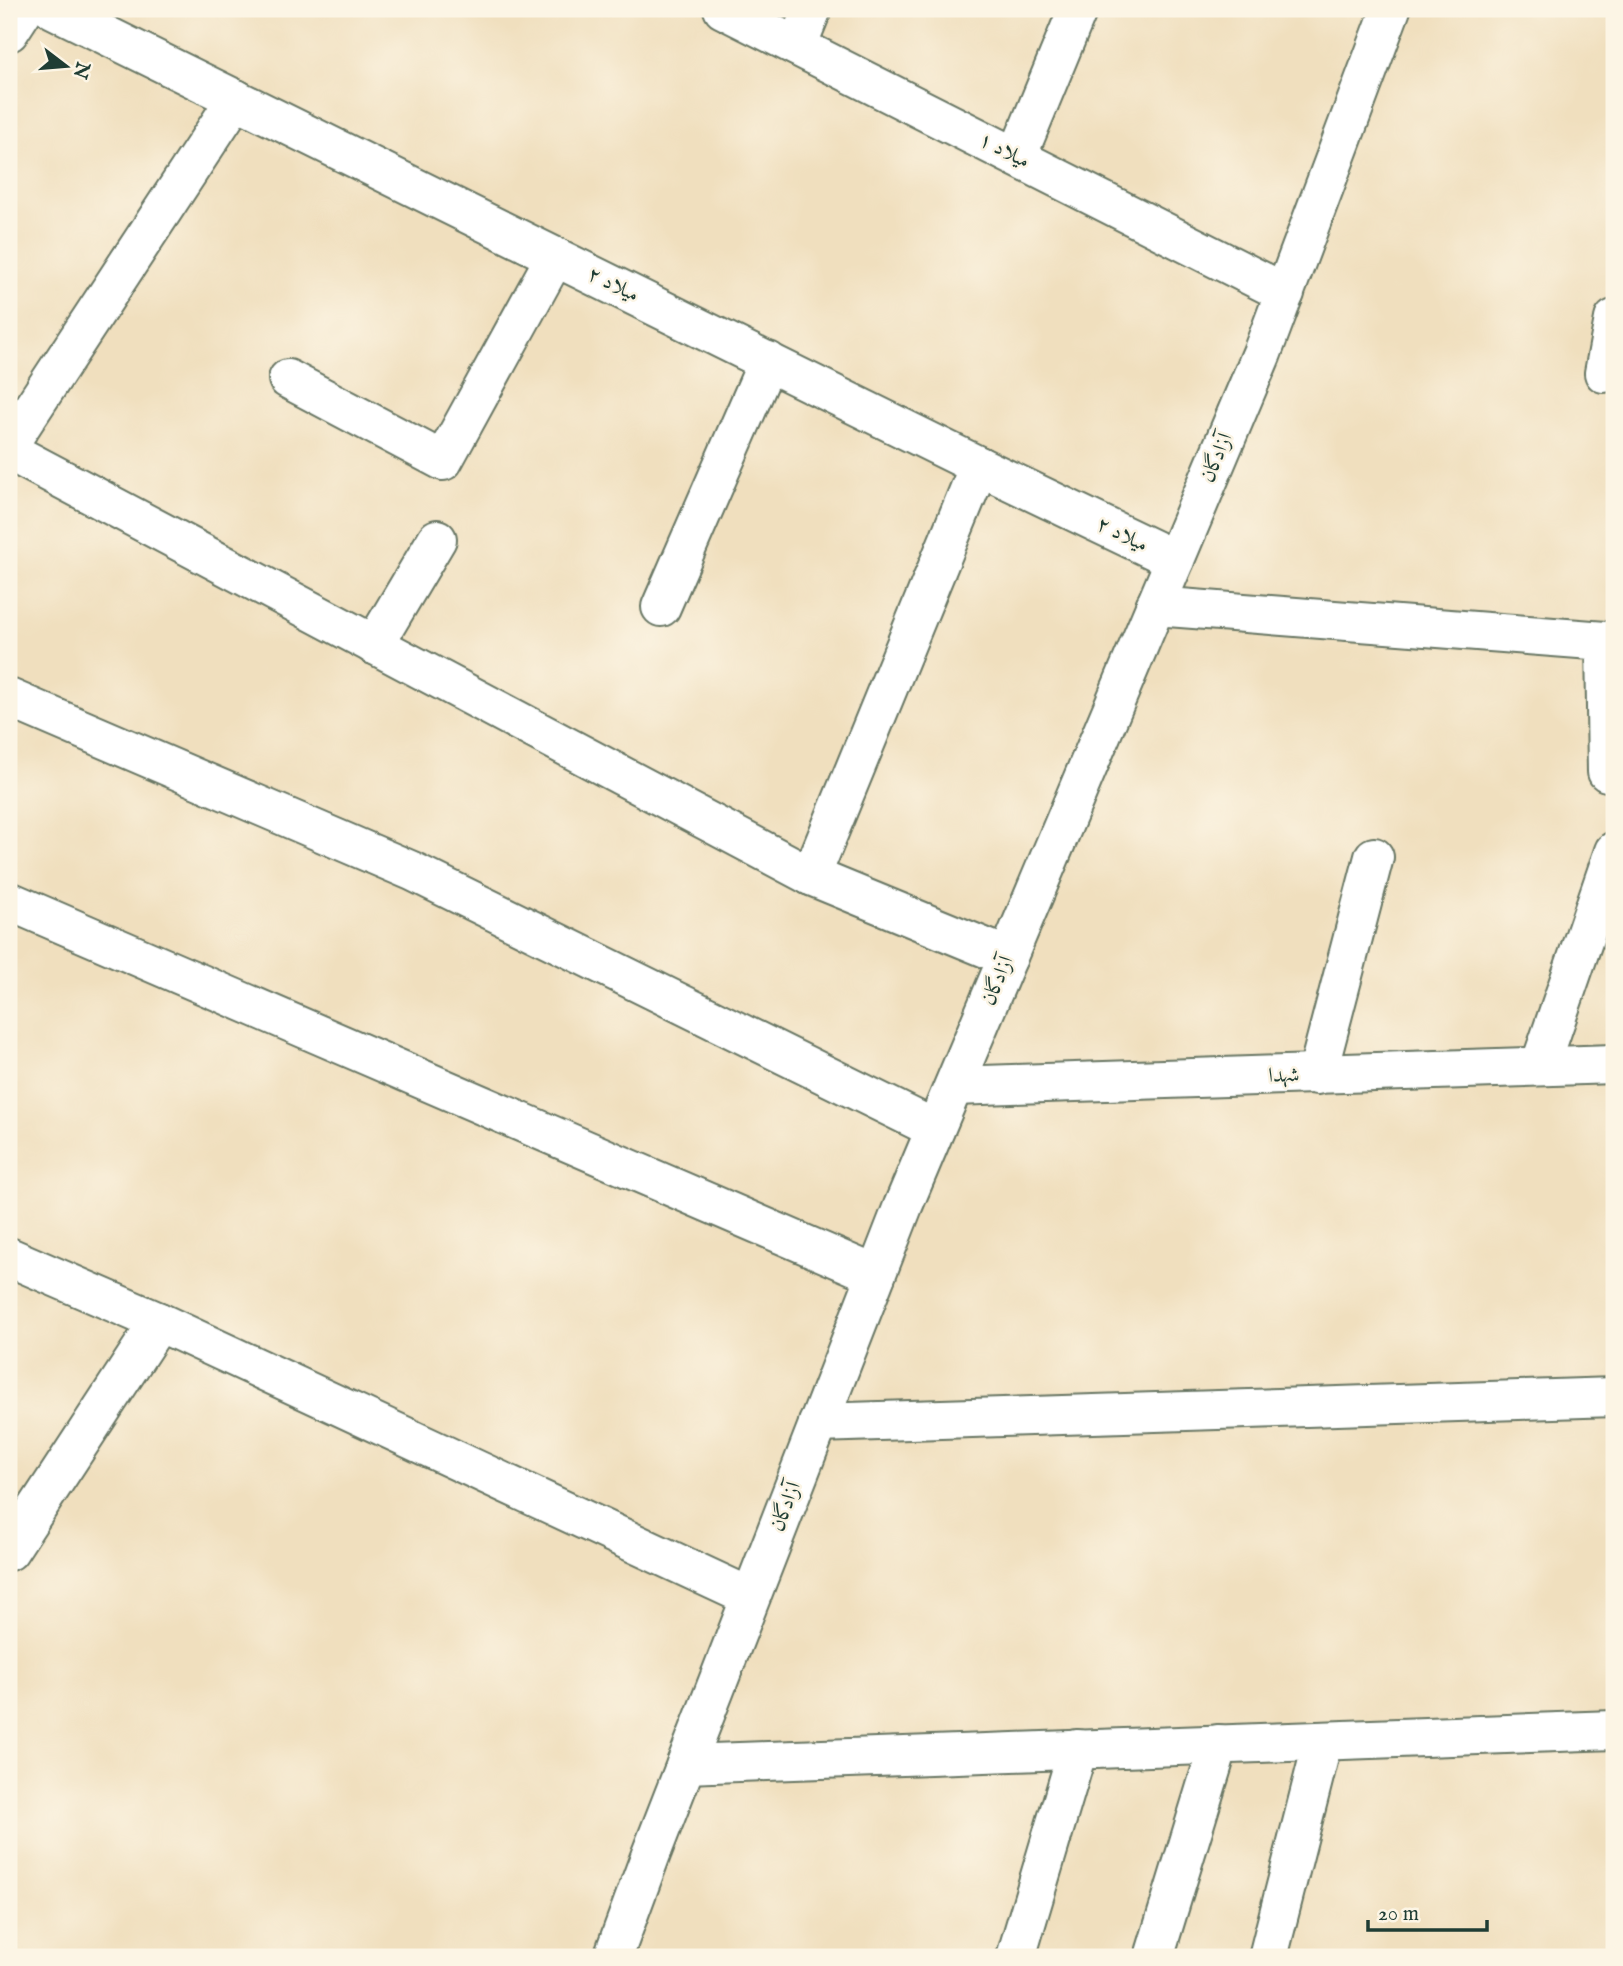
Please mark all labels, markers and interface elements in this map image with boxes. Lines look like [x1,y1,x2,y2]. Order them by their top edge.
north arrow [32,32,102,102]
text: N [66,58,94,82]
street label: میلاد ۱ [974,127,1034,175]
street label: میلاد ۲ [583,261,643,309]
street label: آزادگان [1194,427,1240,487]
street label: میلاد ۲ [1092,511,1152,559]
street label: آزادگان [975,950,1021,1010]
street label: شهدا [1268,1062,1300,1090]
street label: آزادگان [763,1476,809,1536]
scale bar [1368,1889,1486,1933]
text: 20 m [1378,1901,1419,1928]

